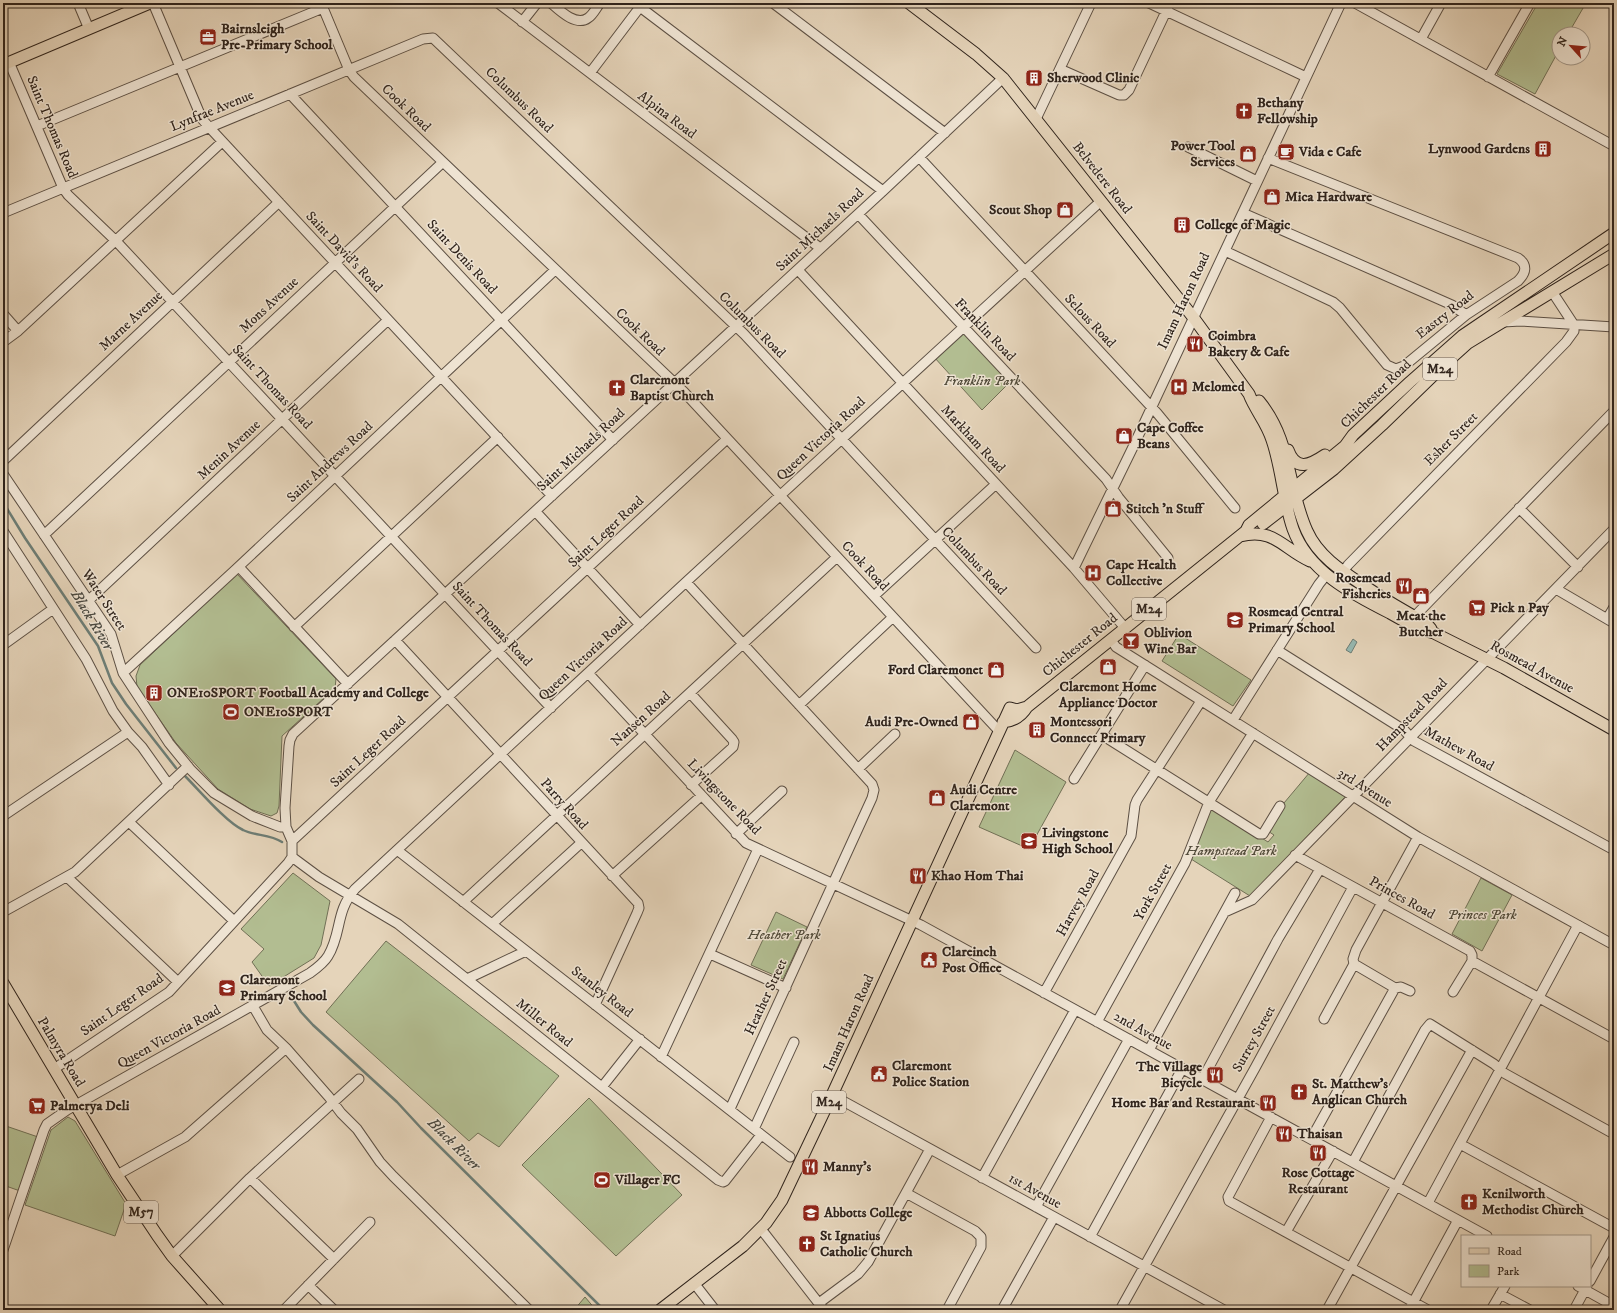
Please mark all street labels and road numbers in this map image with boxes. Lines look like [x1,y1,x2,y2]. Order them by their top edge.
street label: Columbus Road [481,63,557,137]
street label: Saint Thomas Road [22,73,82,181]
street label: Cook Road [378,80,434,136]
street label: Lynfrae Avenue [168,86,257,136]
street label: Alpina Road [634,87,700,143]
street label: Belvedere Road [1068,138,1136,218]
street label: Saint Michaels Road [772,185,868,275]
street label: Saint David's Road [302,208,386,296]
street label: Saint Denis Road [423,216,501,298]
street label: Imam Haron Road [1154,250,1214,352]
street label: Mons Avenue [236,273,303,337]
street label: Marne Avenue [95,287,167,355]
street label: Eastry Road [1412,287,1478,343]
street label: Columbus Road [715,288,789,362]
street label: Selous Road [1060,290,1120,352]
street label: Franklin Road [951,295,1019,365]
street label: Cook Road [612,304,668,360]
street label: Saint Thomas Road [228,341,316,433]
street label: Chichester Road [1337,356,1415,432]
road number: M24 [1423,358,1457,380]
street label: Queen Victoria Road [773,393,869,485]
street label: Markham Road [937,401,1009,477]
street label: Saint Michaels Road [533,405,629,495]
street label: Esher Street [1420,408,1482,470]
street label: Menin Avenue [194,416,265,484]
street label: Saint Andrews Road [283,417,377,507]
street label: Saint Leger Road [564,492,648,572]
street label: Columbus Road [938,523,1010,599]
street label: Cook Road [837,537,893,595]
street label: Water Street [77,565,131,634]
street label: Saint Thomas Road [448,578,536,670]
road number: M24 [1132,598,1166,620]
street label: Chichester Road [1039,609,1121,681]
street label: Queen Victoria Road [535,613,631,705]
street label: Rosmead Avenue [1487,637,1577,698]
street label: Hampstead Road [1372,675,1452,755]
street label: Nansen Road [607,687,675,751]
street label: Saint Leger Road [326,712,410,792]
street label: Mathew Road [1421,722,1497,776]
street label: Livingstone Road [683,755,765,839]
street label: 3rd Avenue [1334,764,1396,812]
street label: Parry Road [536,775,592,833]
street label: York Street [1130,860,1176,924]
street label: Harvey Road [1052,866,1104,940]
street label: Princes Road [1366,873,1438,923]
street label: Heather Street [740,955,792,1038]
street label: Stanley Road [567,962,637,1022]
street label: Saint Leger Road [77,970,167,1040]
street label: Imam Haron Road [819,971,879,1075]
street label: Miller Road [512,995,576,1051]
street label: Queen Victoria Road [114,1001,224,1073]
street label: Surrey Street [1228,1002,1280,1075]
street label: 2nd Avenue [1110,1007,1176,1055]
street label: Palmyra Road [33,1014,89,1090]
road number: M24 [812,1091,846,1113]
street label: 1st Avenue [1005,1169,1065,1213]
road number: M57 [124,1201,158,1223]

